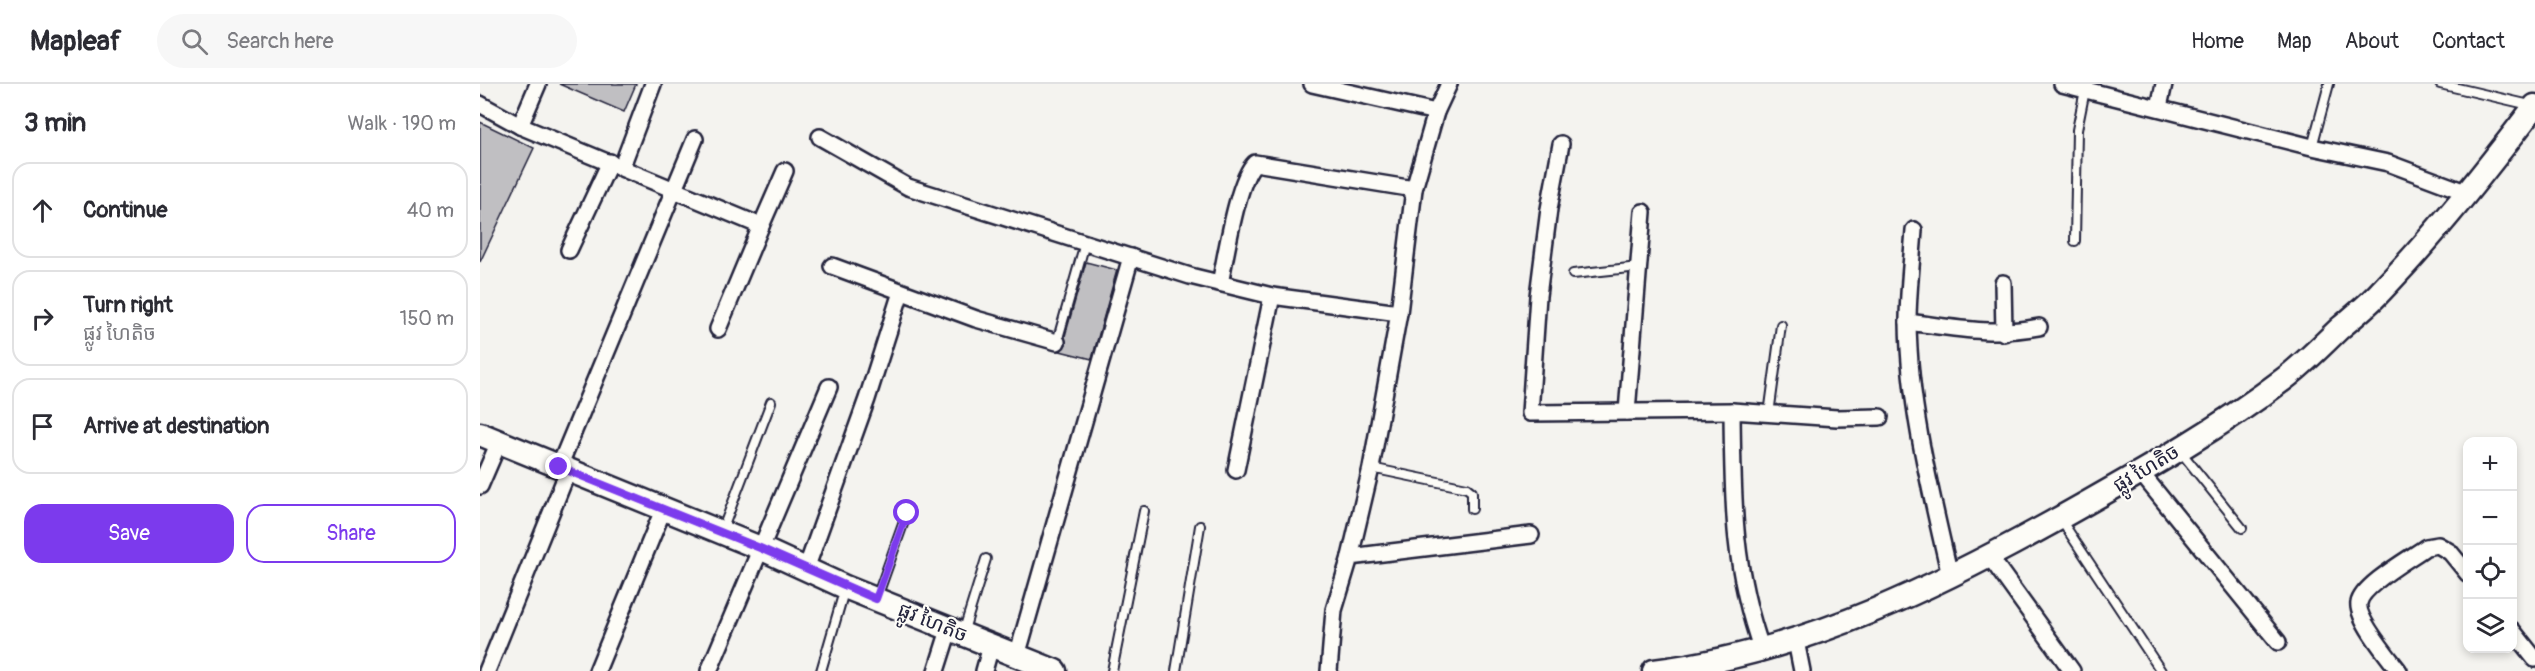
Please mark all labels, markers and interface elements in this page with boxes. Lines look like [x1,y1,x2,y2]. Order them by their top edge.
search box [157,14,577,68]
text: Mapleaf [30,24,121,59]
icon: search [178,25,211,58]
text: Search here [226,27,334,55]
text: Home [2191,28,2244,55]
text: Map [2277,28,2312,55]
text: About [2345,28,2399,55]
text: Contact [2432,28,2505,55]
text: 3 min [24,107,86,139]
text: Walk · 190 m [348,111,456,136]
icon: ahead [26,194,59,227]
text: Continue [83,196,167,224]
text: 40 m [407,198,454,223]
text: Turn right [83,291,173,319]
icon: right [26,302,59,335]
text: 150 m [400,306,454,331]
text: ផ្លូវ ហៃតិច [83,321,156,346]
icon: arrive [26,410,59,443]
text: Arrive at destination [83,412,269,440]
map controls [2463,437,2517,653]
button: + [2463,437,2517,491]
street label: ផ្លូវ ហៃតិច [2109,439,2187,503]
route end [545,453,571,479]
button: − [2463,491,2517,545]
route start [893,499,919,525]
button: Save [24,504,234,563]
button: Share [246,504,456,563]
button: locate [2463,545,2517,599]
street label: ផ្លូវ ហៃតិច [892,597,971,653]
button: layers [2463,599,2517,653]

